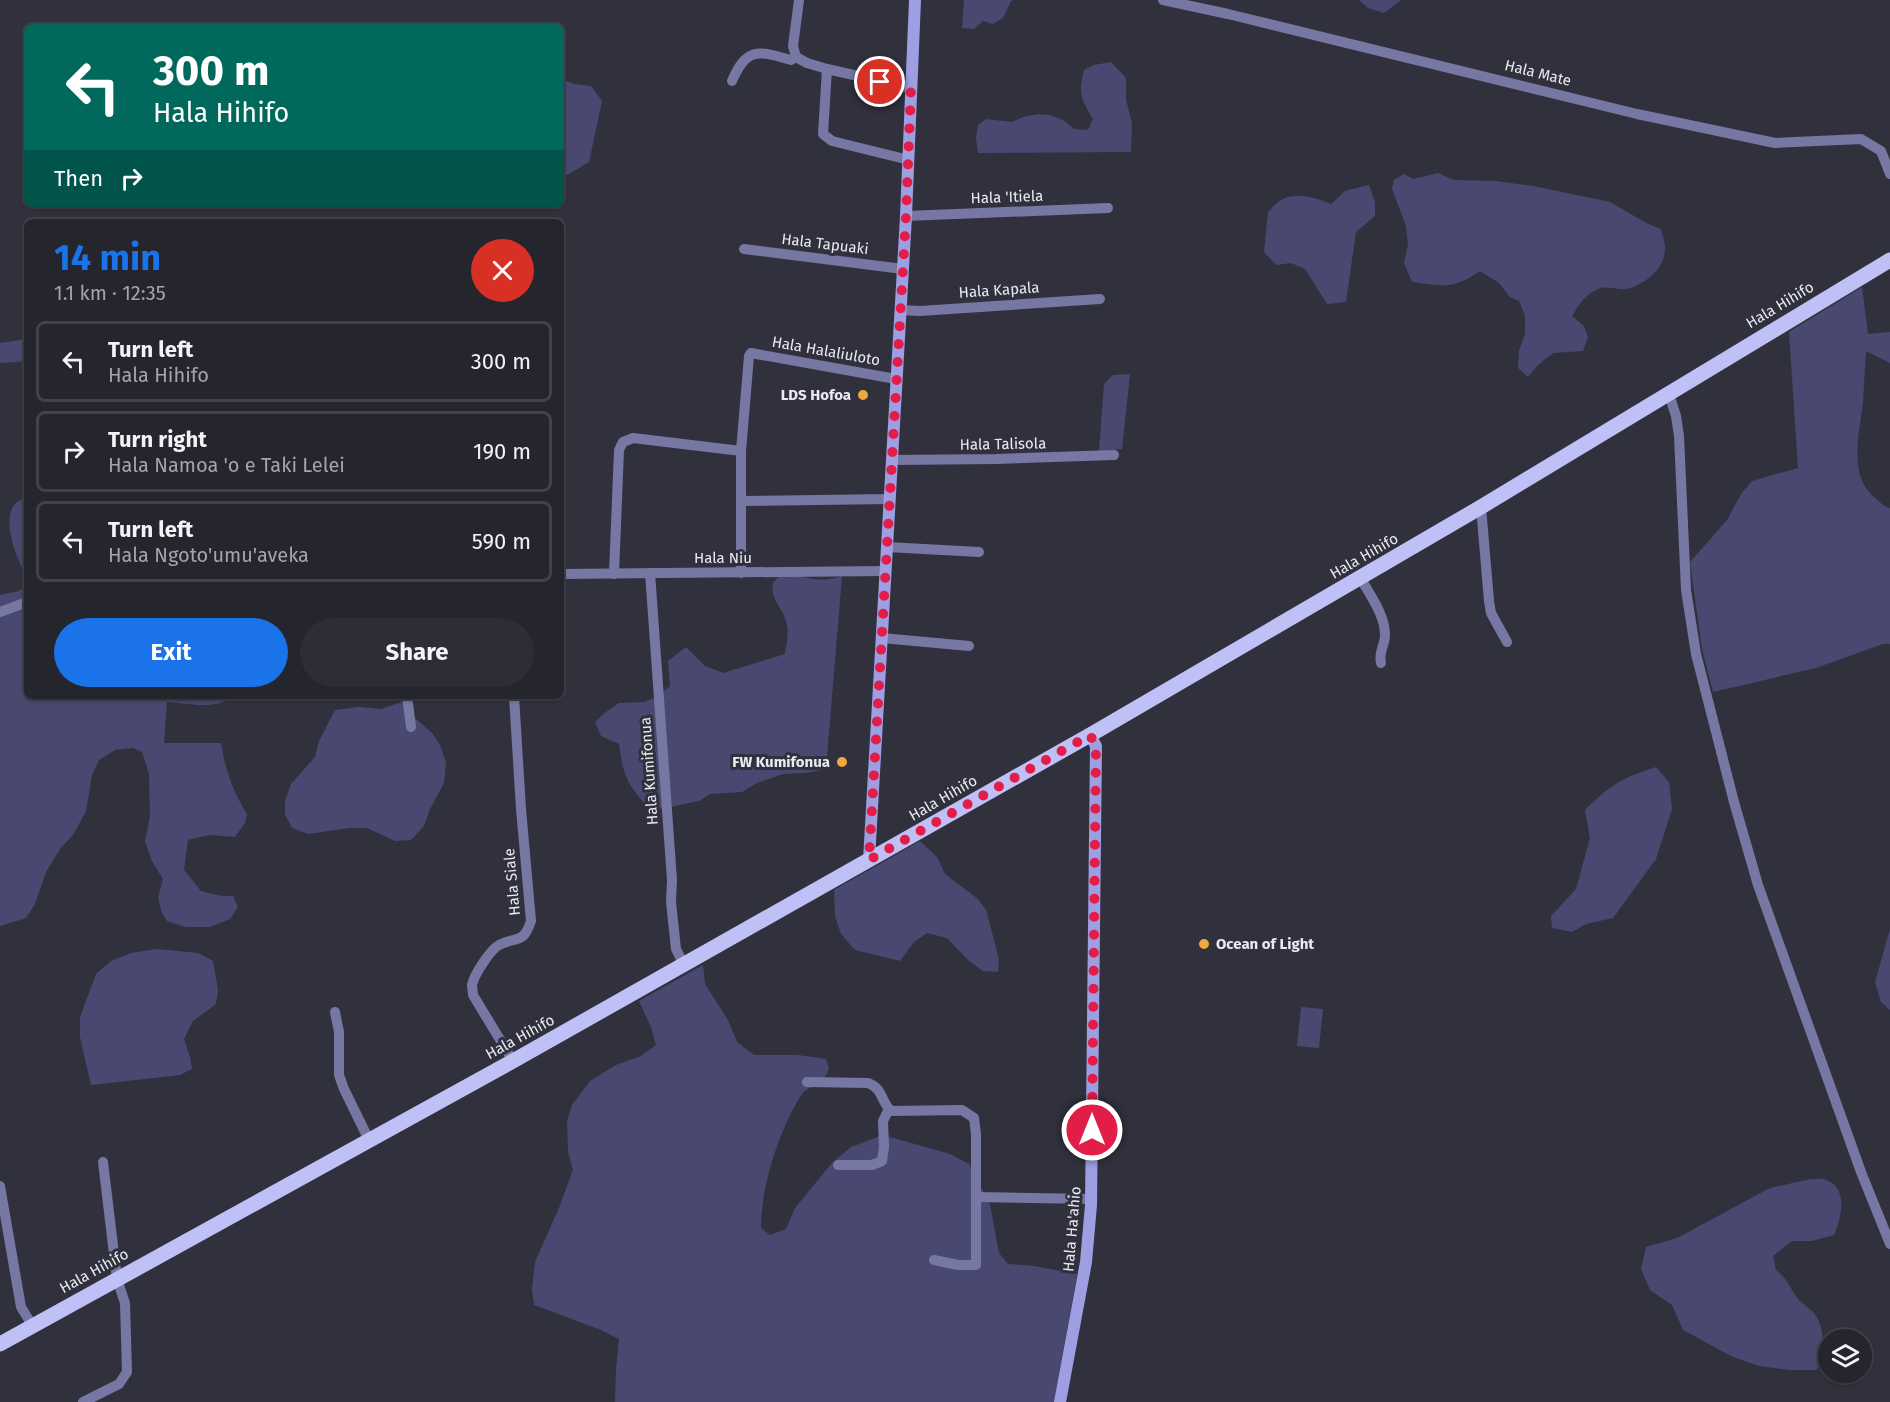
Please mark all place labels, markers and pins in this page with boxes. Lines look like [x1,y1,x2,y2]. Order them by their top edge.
pin [854,56,905,107]
place label: LDS Hofoa [781,386,851,404]
marker: LDS Hofoa [856,388,870,402]
place label: FW Kumifonua [732,753,830,771]
marker: FW Kumifonua [835,755,849,769]
place label: Ocean of Light [1216,935,1314,953]
marker: Ocean of Light [1197,937,1211,951]

